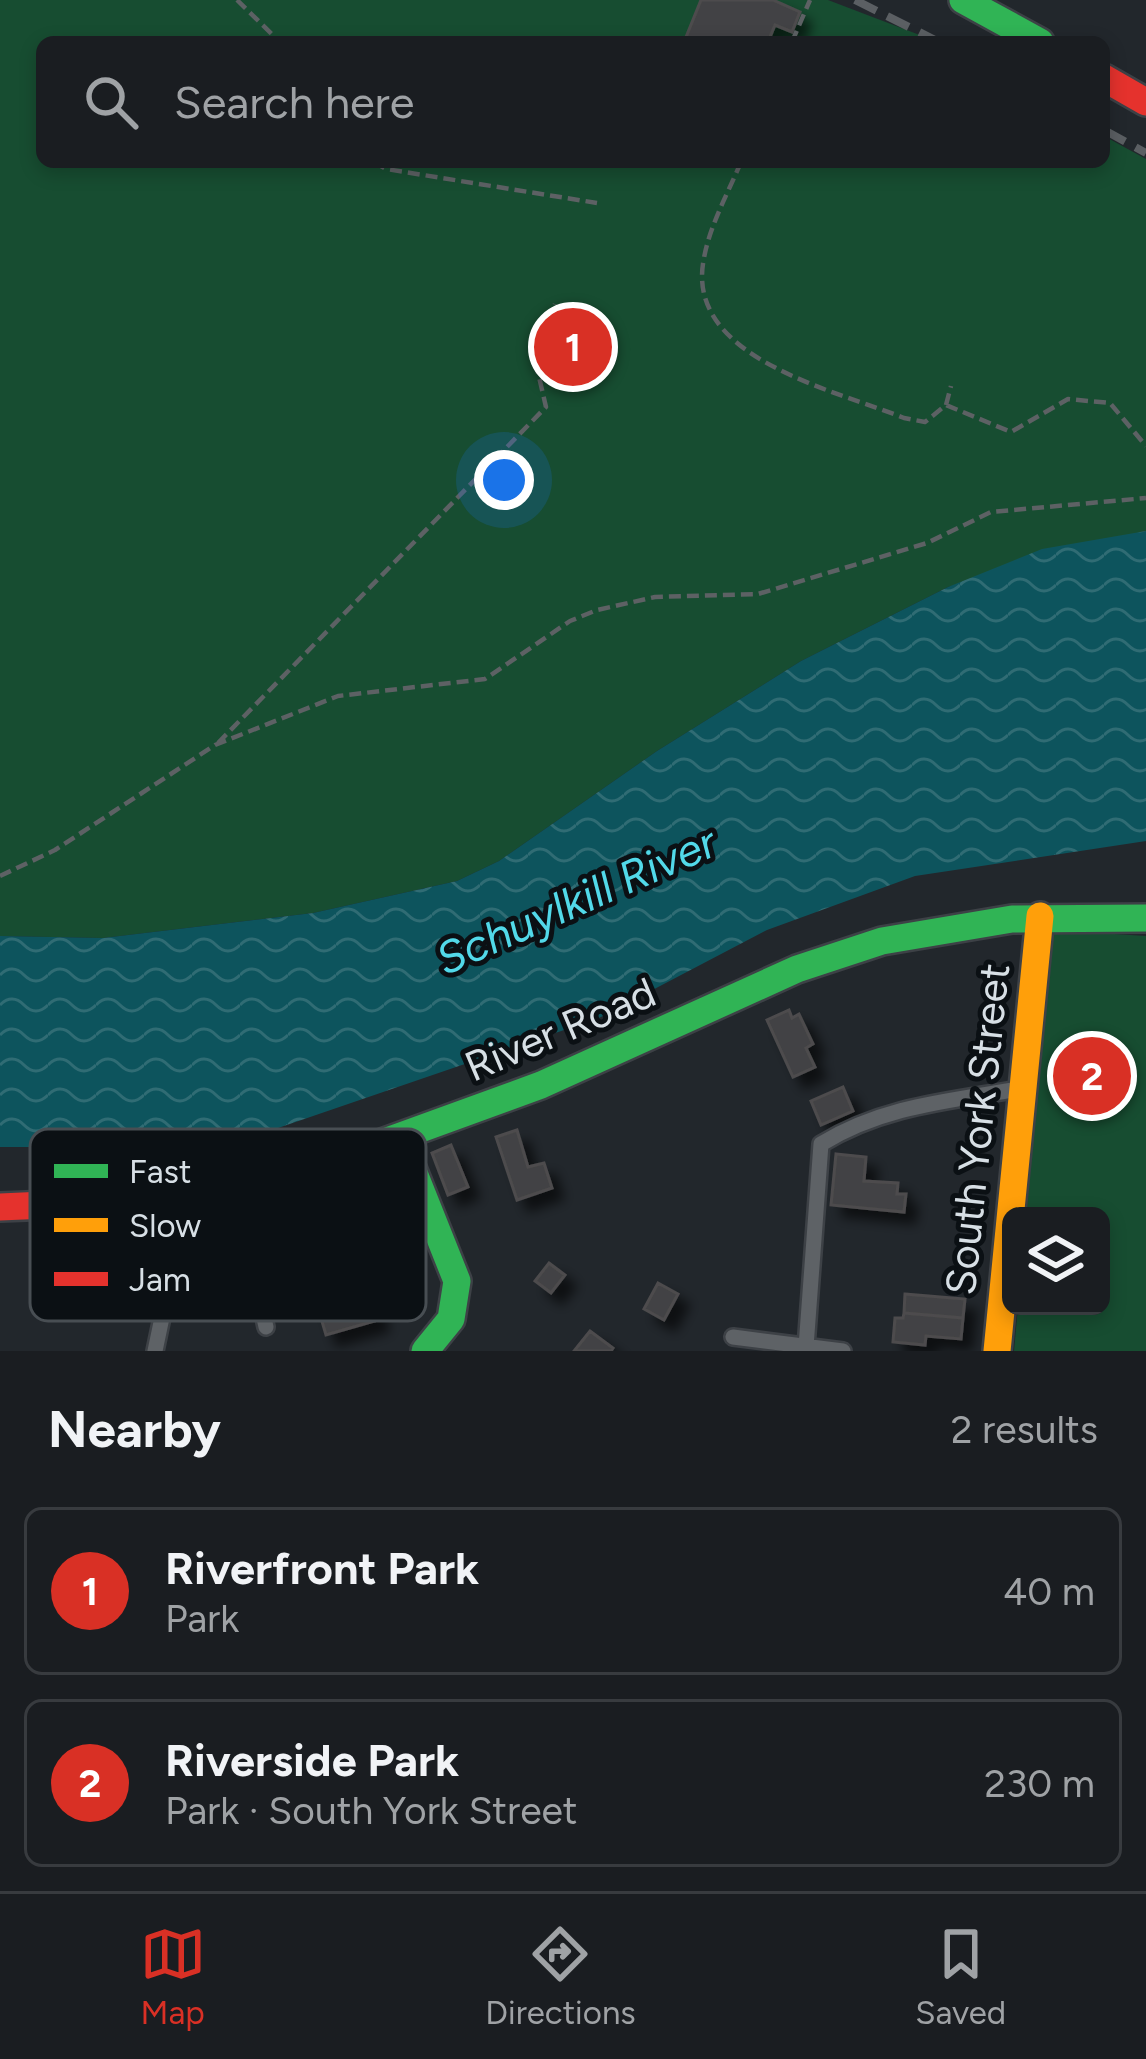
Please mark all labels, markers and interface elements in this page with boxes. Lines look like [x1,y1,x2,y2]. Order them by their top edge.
search box [36,36,1110,168]
icon: search [78,69,144,135]
text: Search here [174,75,414,129]
pin: 1 [534,302,612,392]
your location [474,450,534,510]
water label: Schuylkill River [428,813,726,986]
street label: South York Street [935,961,1020,1297]
street label: River Road [457,967,663,1092]
pin: 2 [1053,1031,1131,1121]
legend [30,1129,426,1321]
text: Fast [129,1152,191,1191]
text: Slow [129,1206,201,1245]
map controls [1002,1207,1110,1315]
button: layers [1002,1207,1110,1315]
text: Jam [129,1260,191,1299]
text: Nearby [48,1399,221,1460]
text: 2 results [951,1406,1098,1453]
text: Riverfront Park [165,1541,479,1595]
text: 1 [82,1568,98,1615]
text: 40 m [1003,1568,1095,1615]
text: Park [165,1595,239,1642]
text: Riverside Park [165,1733,459,1787]
text: 2 [79,1760,101,1807]
text: 230 m [984,1760,1095,1807]
text: Park · South York Street [165,1787,578,1834]
tab: Map [140,1921,206,2032]
tab: Directions [485,1921,636,2032]
tab: Saved [915,1921,1006,2032]

